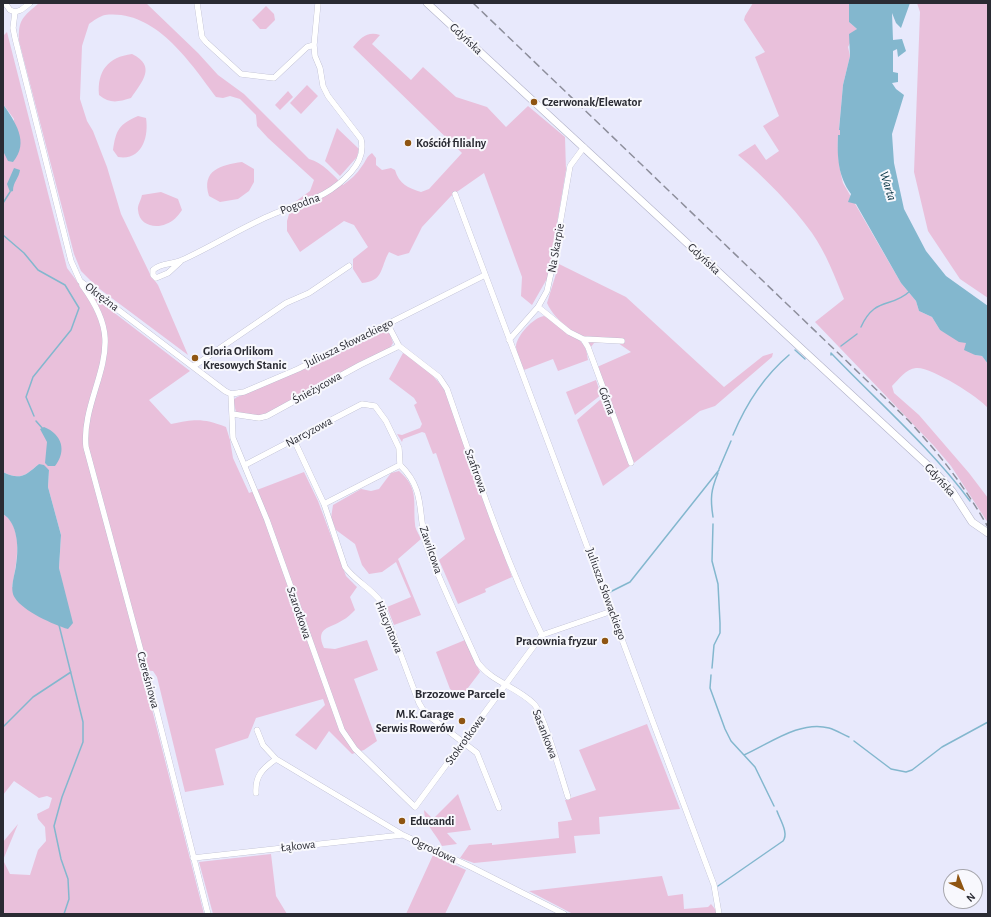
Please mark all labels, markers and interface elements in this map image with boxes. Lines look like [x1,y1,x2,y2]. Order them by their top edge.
street label: Gdyńska [447,20,485,58]
place label: Czerwonak/Elewator [542,95,642,109]
marker: Czerwonak/Elewator [529,97,539,107]
place label: Kościół filialny [416,136,486,150]
marker: Kościół filialny [403,138,413,148]
water label: Warta [876,169,900,203]
street label: Pogodna [278,190,322,218]
street label: Na Skarpie [545,222,567,274]
street label: Gdyńska [685,240,723,278]
street label: Okrężna [82,279,122,315]
street label: Juliusza Słowackiego [302,315,396,371]
place label: Gloria Orlikom Kresowych Stanic [203,344,286,372]
marker: Gloria Orlikom Kresowych Stanic [190,353,200,363]
street label: Śnieżycowa [290,369,344,407]
street label: Górna [595,385,619,417]
street label: Narcyzowa [283,414,335,450]
street label: Szafirowa [461,447,491,495]
street label: Gdyńska [921,460,959,500]
street label: Zawilcowa [416,524,446,576]
street label: Juliusza Słowackiego [583,546,629,642]
street label: Szarotkowa [283,585,315,641]
street label: Hiacyntowa [372,599,406,655]
place label: Pracownia fryzur [516,634,597,648]
marker: Pracownia fryzur [600,636,610,646]
street label: Czereśniowa [133,650,163,710]
district label: Brzozowe Parcele [415,686,505,702]
place label: M.K. Garage Serwis Rowerów [376,707,454,735]
street label: Sasankowa [529,707,561,761]
street label: Stokrotkowa [442,712,488,768]
marker: M.K. Garage Serwis Rowerów [457,716,467,726]
place label: Educandi [410,814,454,828]
marker: Educandi [397,816,407,826]
street label: Ogrodowa [409,833,459,867]
street label: Łąkowa [280,837,316,855]
north arrow [943,869,983,909]
text: N [964,891,977,904]

